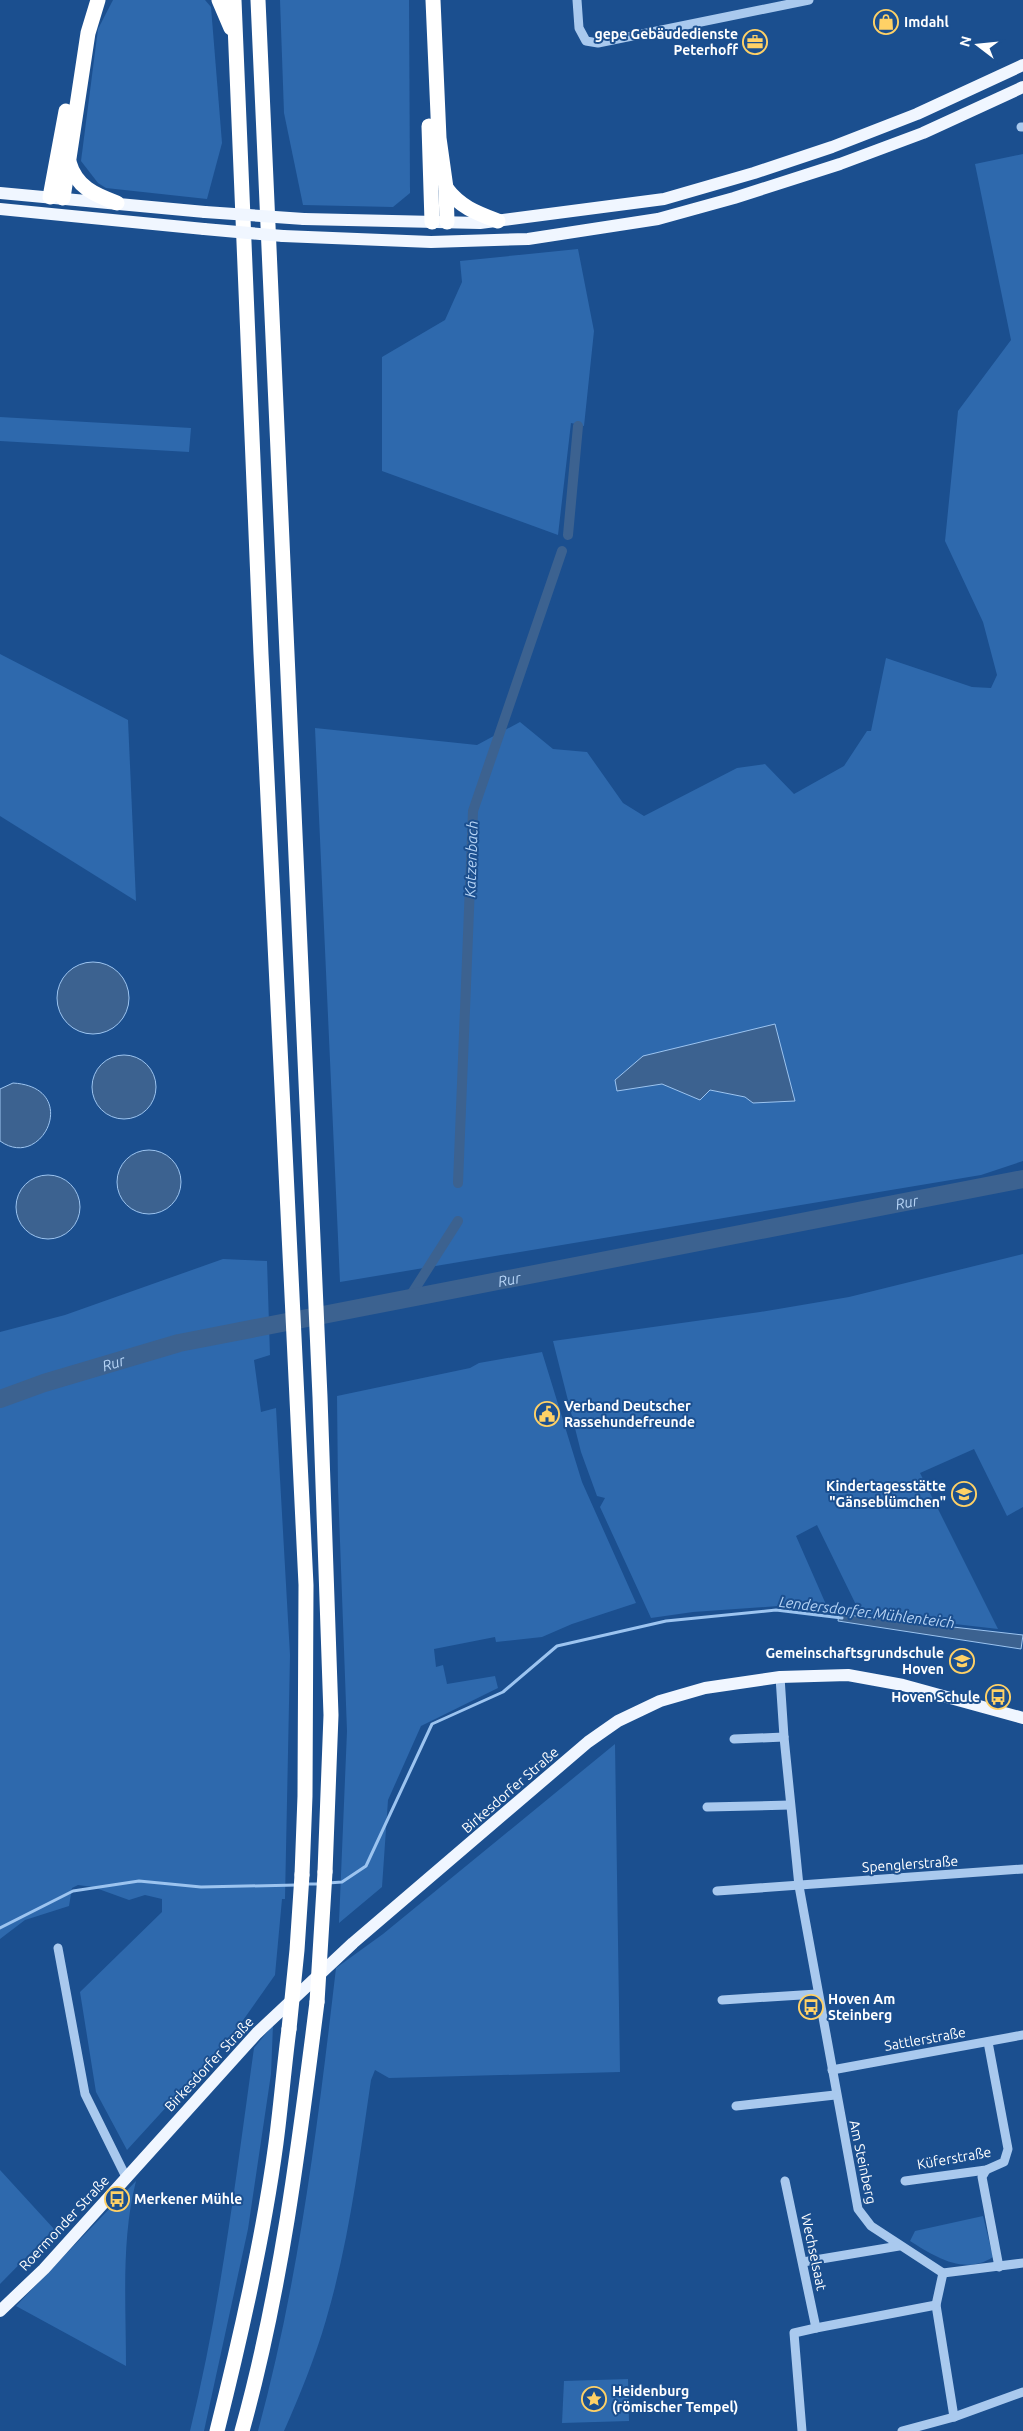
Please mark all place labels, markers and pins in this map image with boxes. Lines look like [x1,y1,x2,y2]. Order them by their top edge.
shop icon: Imdahl [873,9,899,35]
place label: Imdahl [904,14,949,30]
place label: gepe Gebäudedienste Peterhoff [595,26,738,58]
office icon: gepe Gebäudedienste Peterhoff [742,29,768,55]
place label: Verband Deutscher Rassehundefreunde [564,1398,695,1430]
public building icon: Verband Deutscher Rassehundefreunde [534,1401,560,1427]
place label: Kindertagesstätte "Gänseblümchen" [826,1478,946,1510]
school or university icon: Kindertagesstätte "Gänseblümchen" [951,1481,977,1507]
place label: Gemeinschaftsgrundschule Hoven [765,1645,944,1677]
school or university icon: Gemeinschaftsgrundschule Hoven [949,1648,975,1674]
bus stop icon: Hoven Schule [985,1684,1011,1710]
place label: Hoven Schule [891,1689,980,1705]
place label: Hoven Am Steinberg [828,1991,895,2023]
bus stop icon: Hoven Am Steinberg [798,1994,824,2020]
bus stop icon: Merkener Mühle [104,2186,130,2212]
place label: Merkener Mühle [134,2191,242,2207]
place label: Heidenburg (römischer Tempel) [612,2383,738,2415]
place icon: Heidenburg (römischer Tempel) [581,2386,607,2412]

